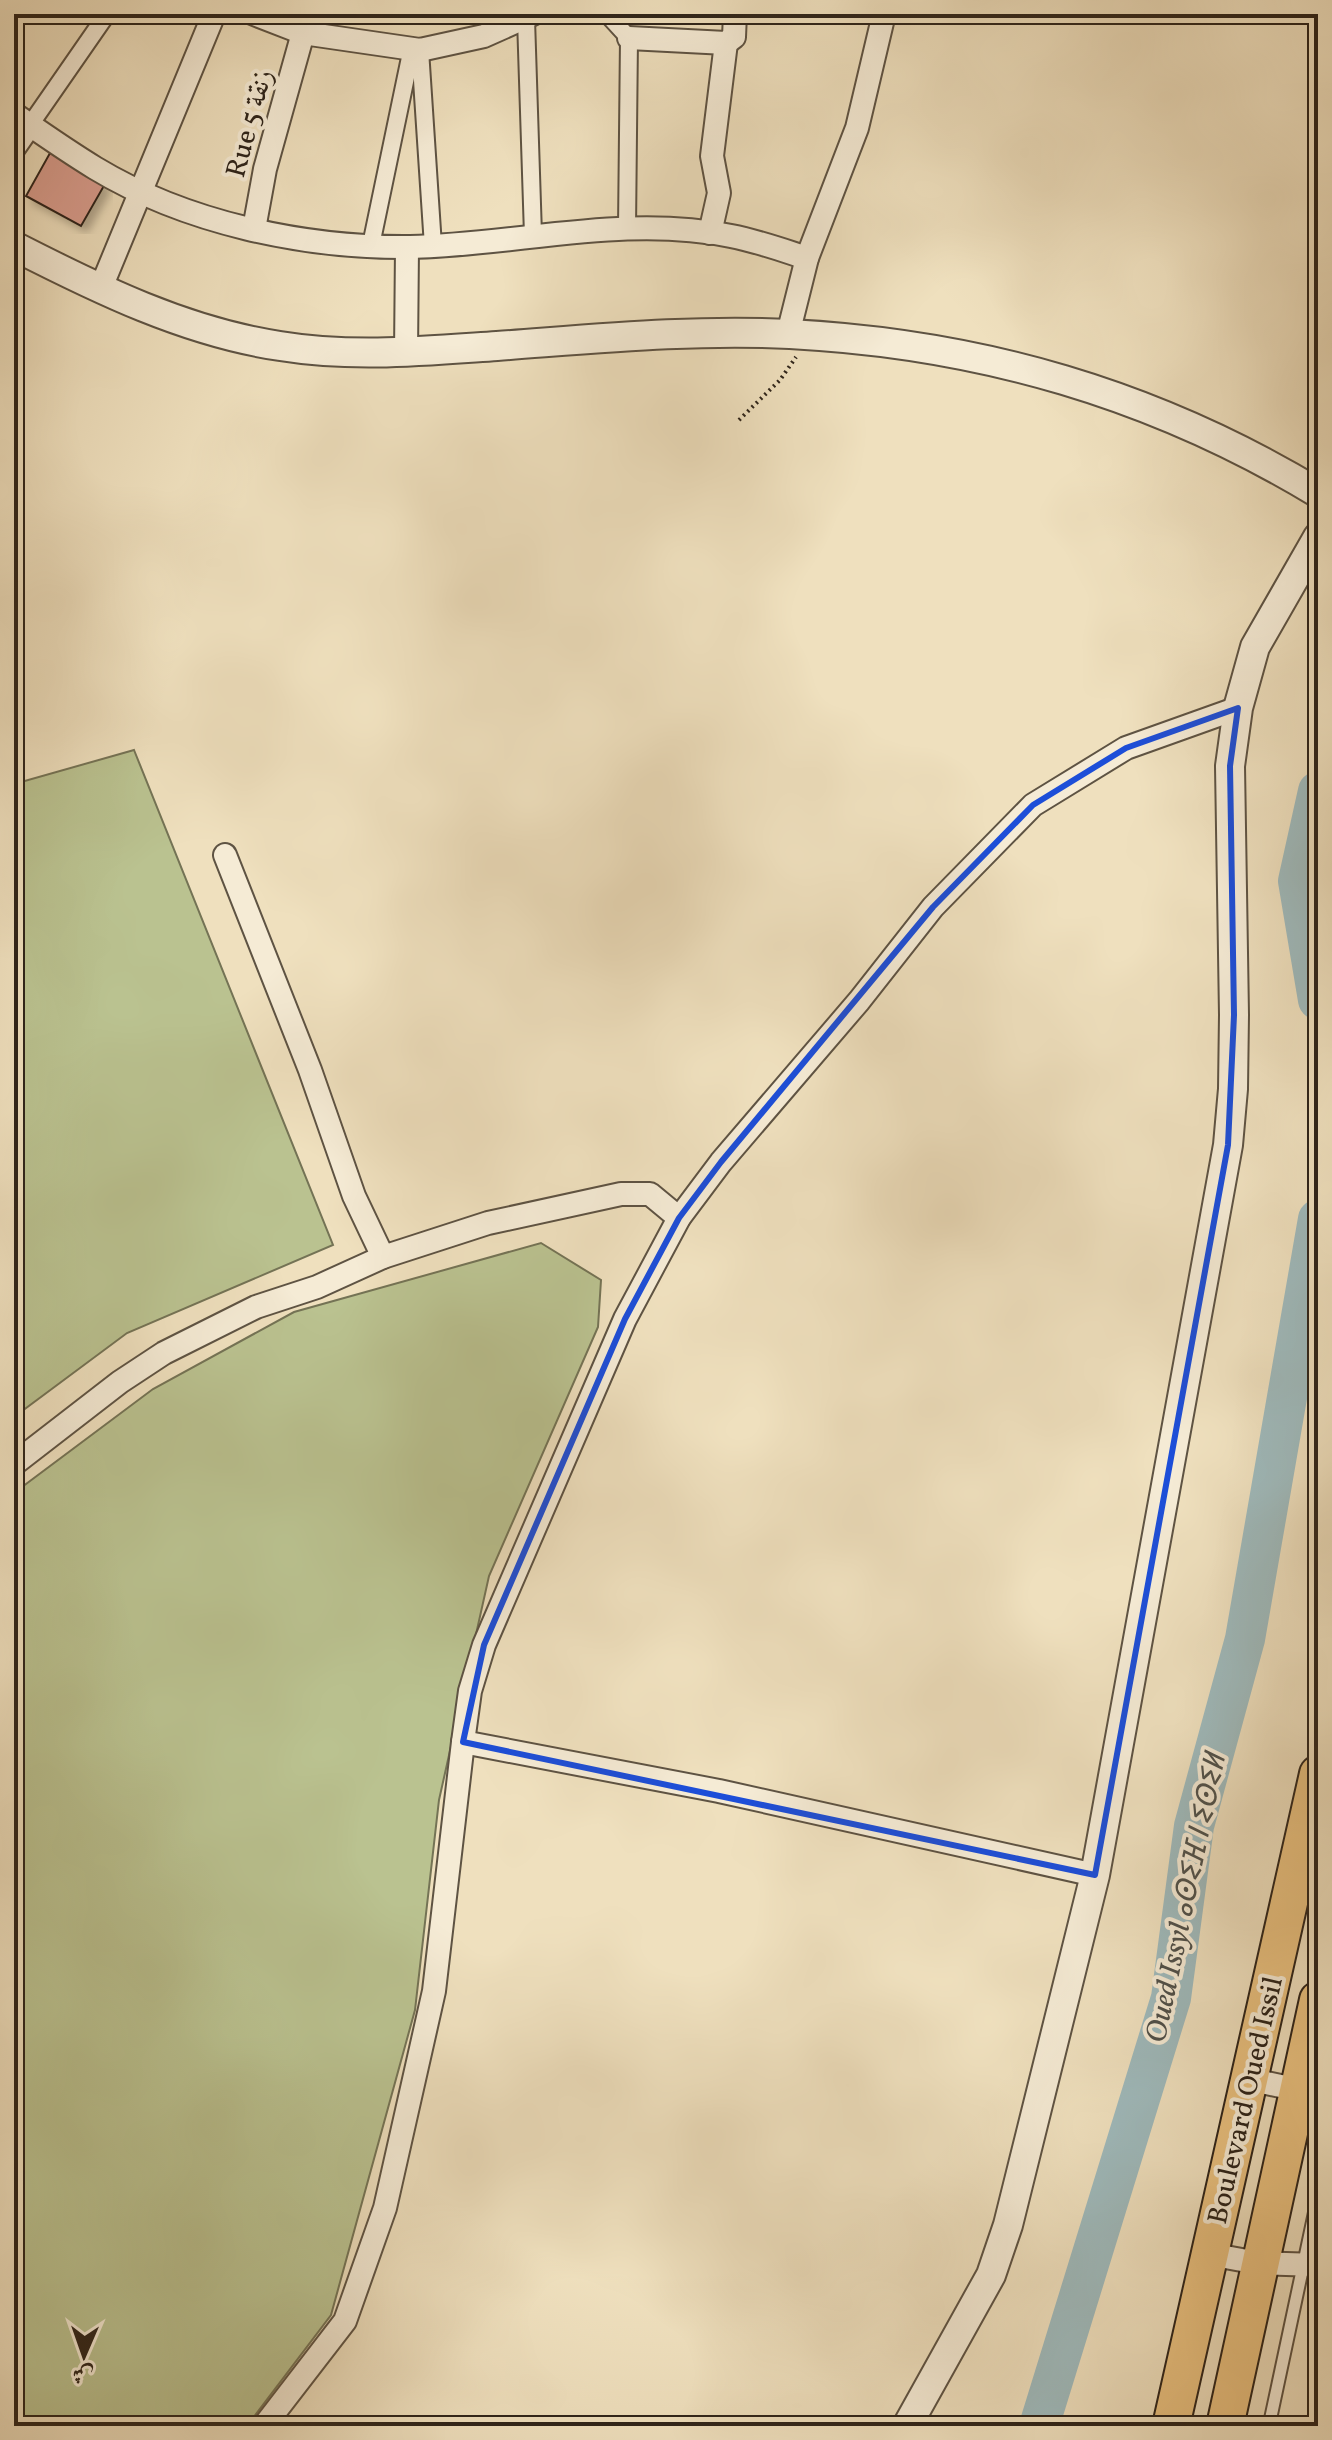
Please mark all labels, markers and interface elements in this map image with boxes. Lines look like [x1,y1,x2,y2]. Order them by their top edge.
street label: Rue 5 زنقة [217,65,284,182]
water label: Oued Issyl ⴰⵙⵉⴼ ⵏ ⵉⵙⵉⵍ [1136,1747,1239,2047]
street label: Boulevard Oued Issil [1199,1973,1294,2228]
north arrow [44,2316,124,2396]
text: ش [72,2358,95,2389]

